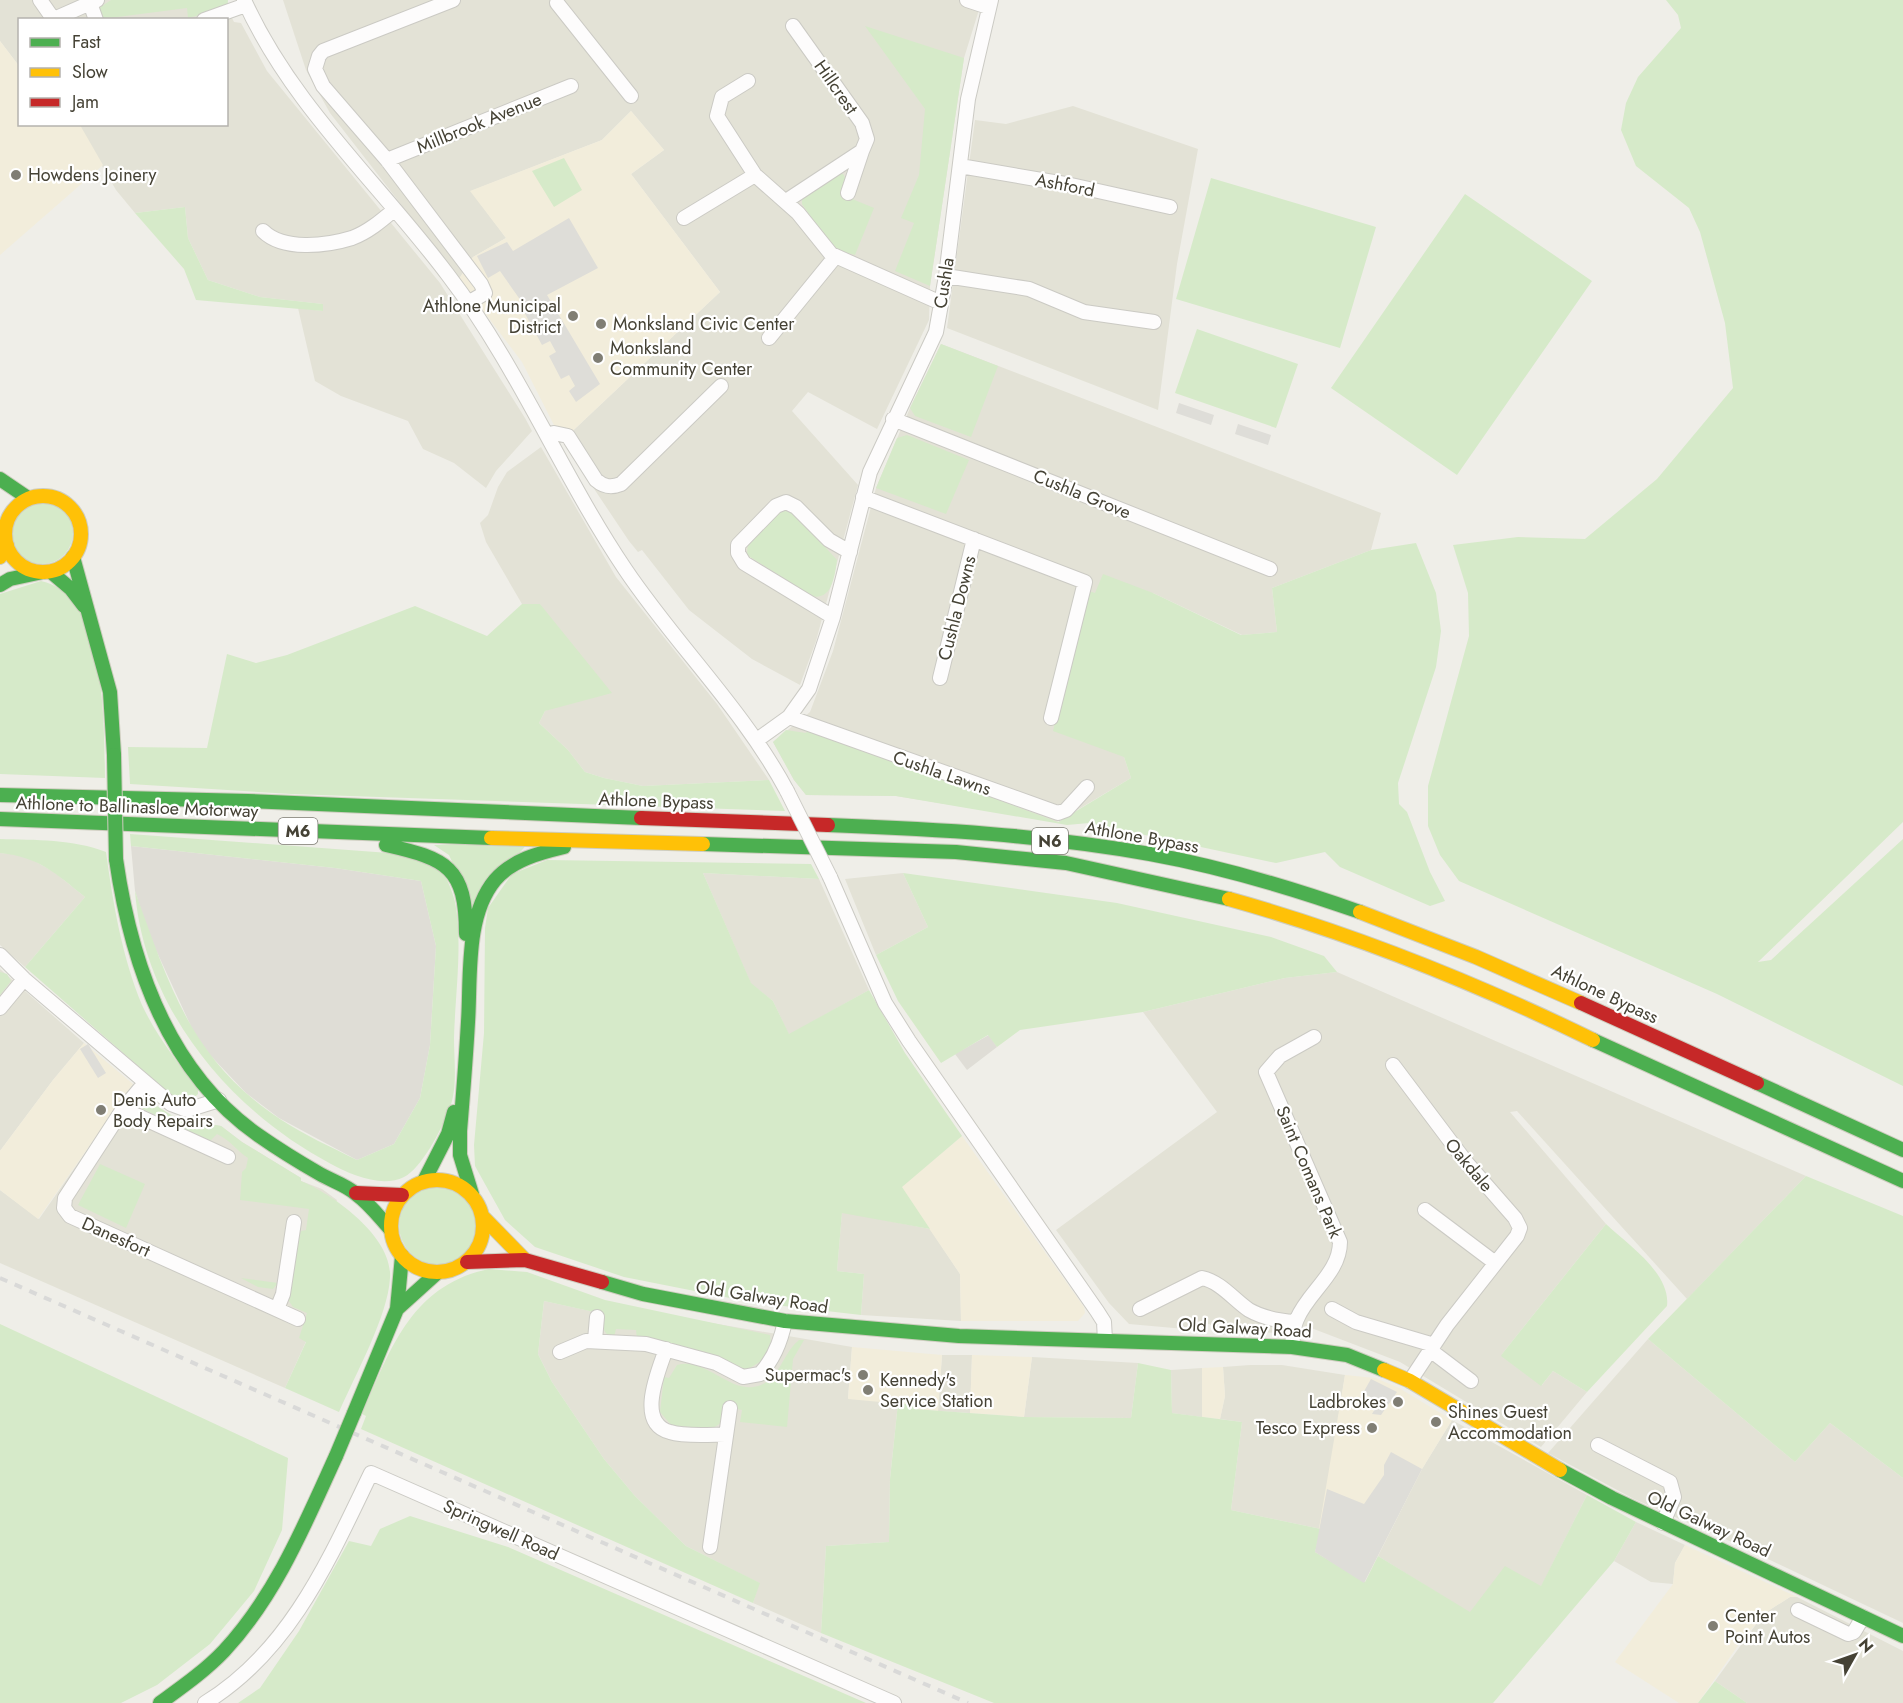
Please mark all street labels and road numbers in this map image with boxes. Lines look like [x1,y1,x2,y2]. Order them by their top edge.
street label: Hillcrest [808,54,865,120]
street label: Millbrook Avenue [413,86,545,160]
street label: Ashford [1033,167,1097,203]
street label: Cushla [927,256,961,310]
street label: Cushla Grove [1029,463,1135,525]
street label: Cushla Downs [931,553,983,663]
street label: Cushla Lawns [889,744,995,802]
street label: Athlone Bypass [598,786,714,816]
street label: Athlone to Ballinasloe Motorway [15,790,259,824]
street label: Athlone Bypass [1083,814,1201,860]
road number: M6 [278,818,318,844]
road number: N6 [1032,828,1068,854]
street label: Athlone Bypass [1547,958,1663,1030]
street label: Saint Comans Park [1269,1102,1349,1242]
street label: Oakdale [1439,1132,1499,1198]
street label: Danesfort [78,1210,155,1264]
street label: Old Galway Road [694,1274,830,1320]
street label: Old Galway Road [1178,1312,1312,1344]
street label: Old Galway Road [1643,1484,1775,1564]
street label: Springwell Road [439,1493,563,1567]

